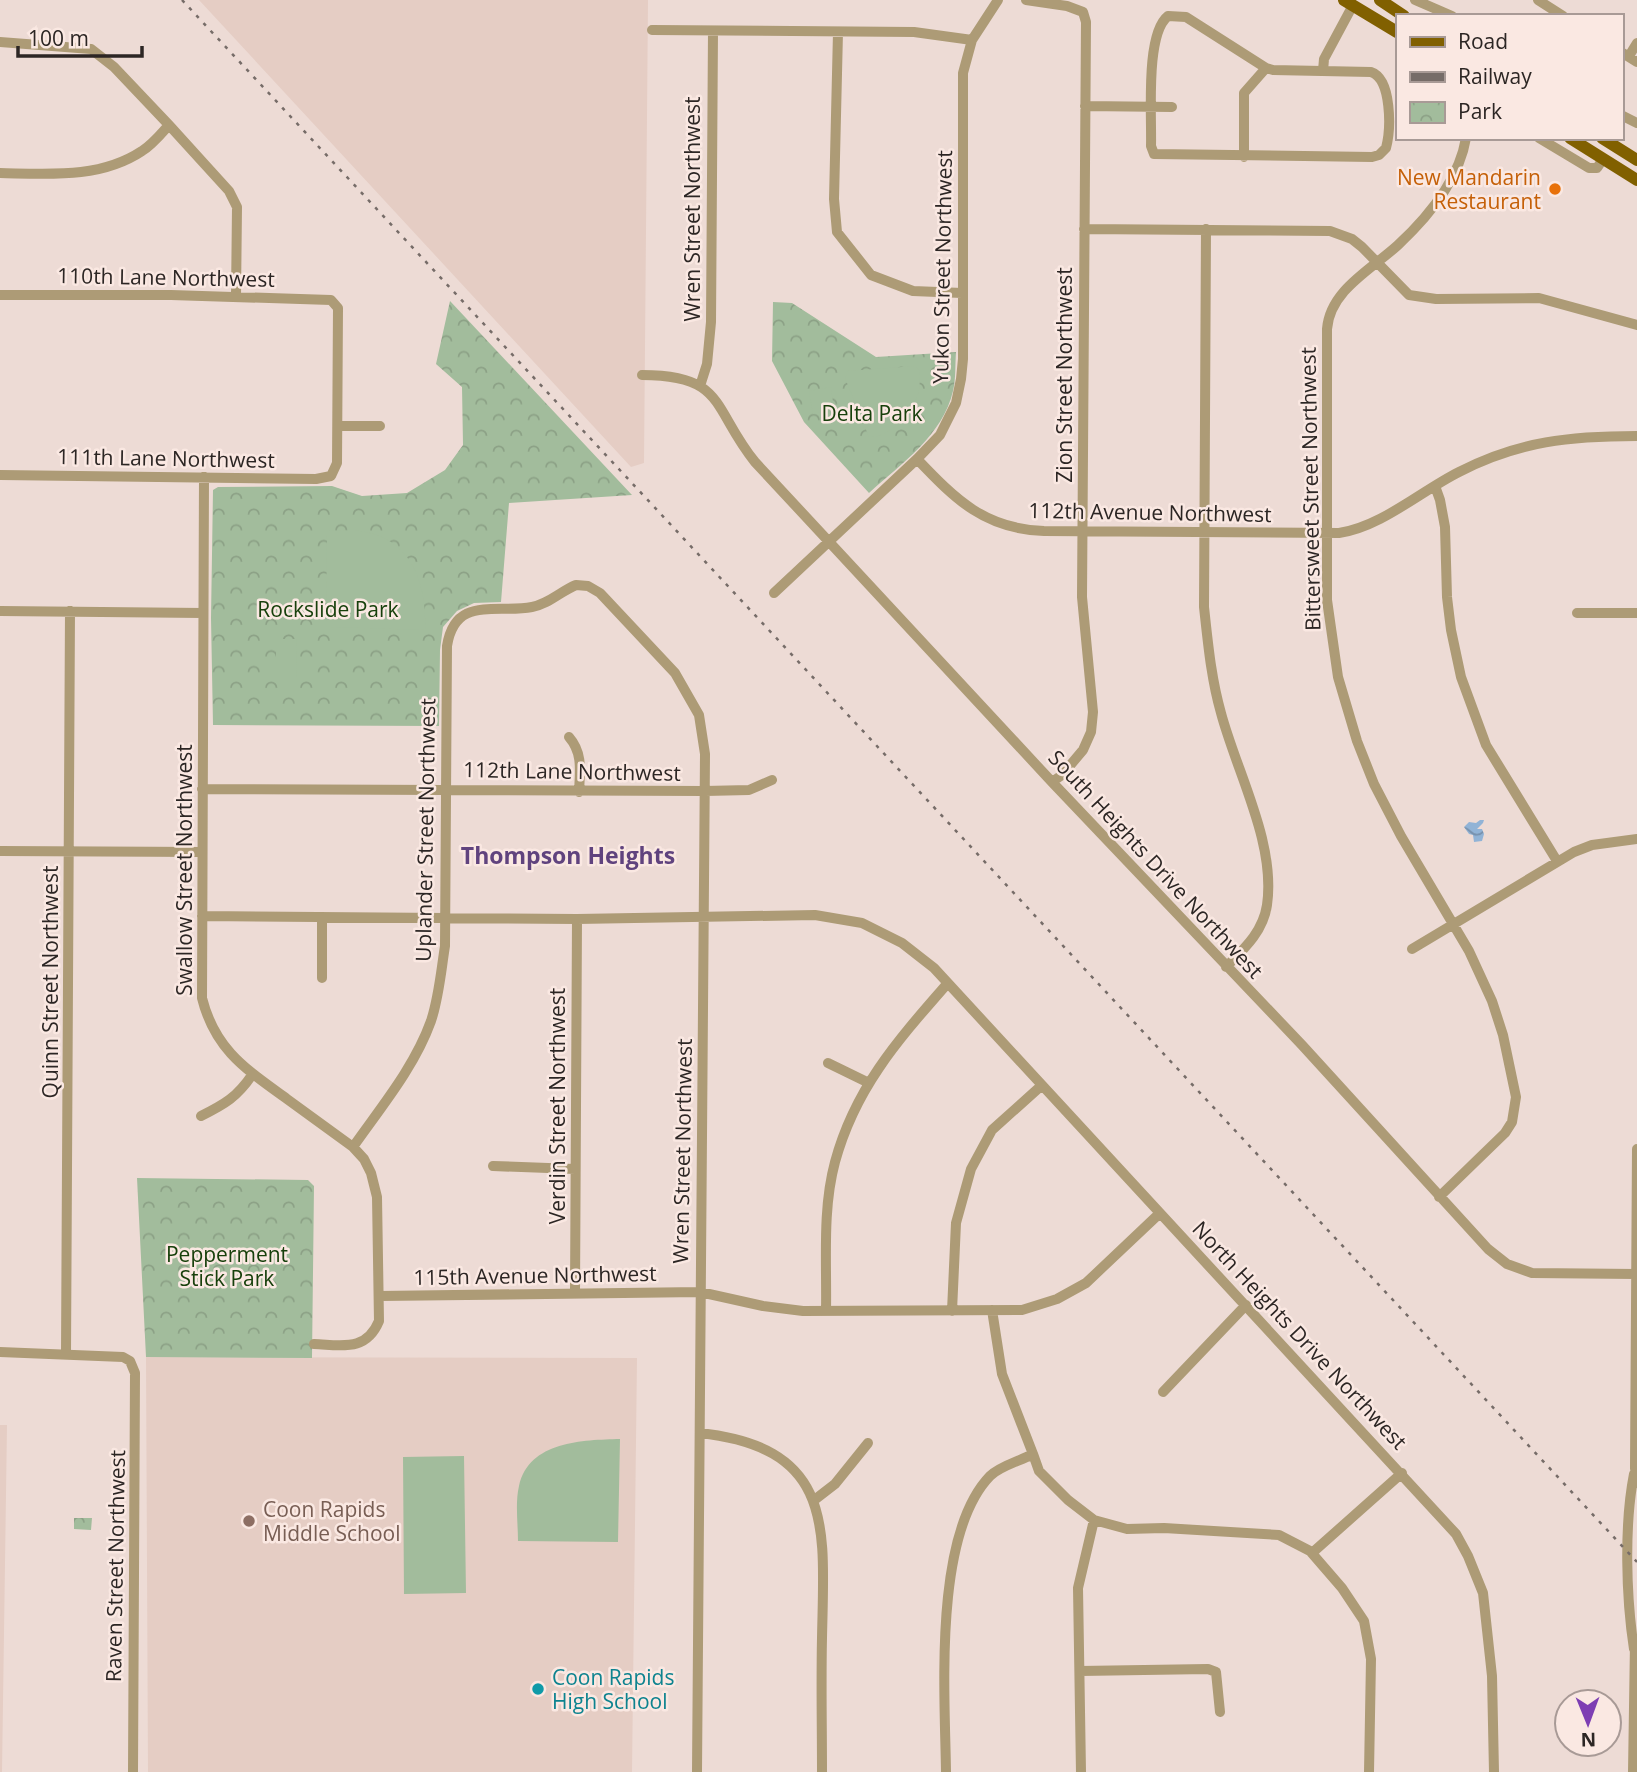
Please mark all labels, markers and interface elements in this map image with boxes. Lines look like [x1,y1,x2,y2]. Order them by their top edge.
scale bar [18,14,142,58]
legend [1396,14,1623,140]
text: 100 m [28,24,89,52]
text: Road [1458,27,1508,55]
text: Railway [1458,62,1532,90]
street label: Wren Street Northwest [678,96,706,322]
text: Park [1458,97,1502,125]
street label: Yukon Street Northwest [926,150,958,384]
place label: New Mandarin Restaurant [1397,163,1541,215]
marker: New Mandarin Restaurant [1547,181,1563,197]
street label: 110th Lane Northwest [57,261,275,293]
street label: Zion Street Northwest [1050,267,1078,483]
street label: Bittersweet Street Northwest [1294,347,1326,631]
park label: Delta Park [822,399,922,427]
street label: 111th Lane Northwest [57,442,275,474]
street label: 112th Avenue Northwest [1028,496,1272,528]
park label: Rockslide Park [257,595,399,623]
street label: Uplander Street Northwest [409,698,441,962]
street label: Swallow Street Northwest [170,744,198,996]
street label: South Heights Drive Northwest [1043,744,1269,984]
street label: 112th Lane Northwest [463,755,681,787]
district label: Thompson Heights [461,839,675,871]
street label: Quinn Street Northwest [36,866,64,1098]
street label: Verdin Street Northwest [543,988,571,1224]
street label: Wren Street Northwest [666,1038,698,1264]
street label: North Heights Drive Northwest [1187,1215,1413,1455]
park label: Pepperment Stick Park [166,1240,288,1292]
street label: 115th Avenue Northwest [413,1259,657,1291]
street label: Raven Street Northwest [99,1450,131,1682]
place label: Coon Rapids Middle School [263,1495,400,1547]
marker: Coon Rapids Middle School [241,1513,257,1529]
place label: Coon Rapids High School [552,1663,674,1715]
marker: Coon Rapids High School [530,1681,546,1697]
north arrow [1553,1688,1623,1758]
text: N [1580,1727,1596,1753]

